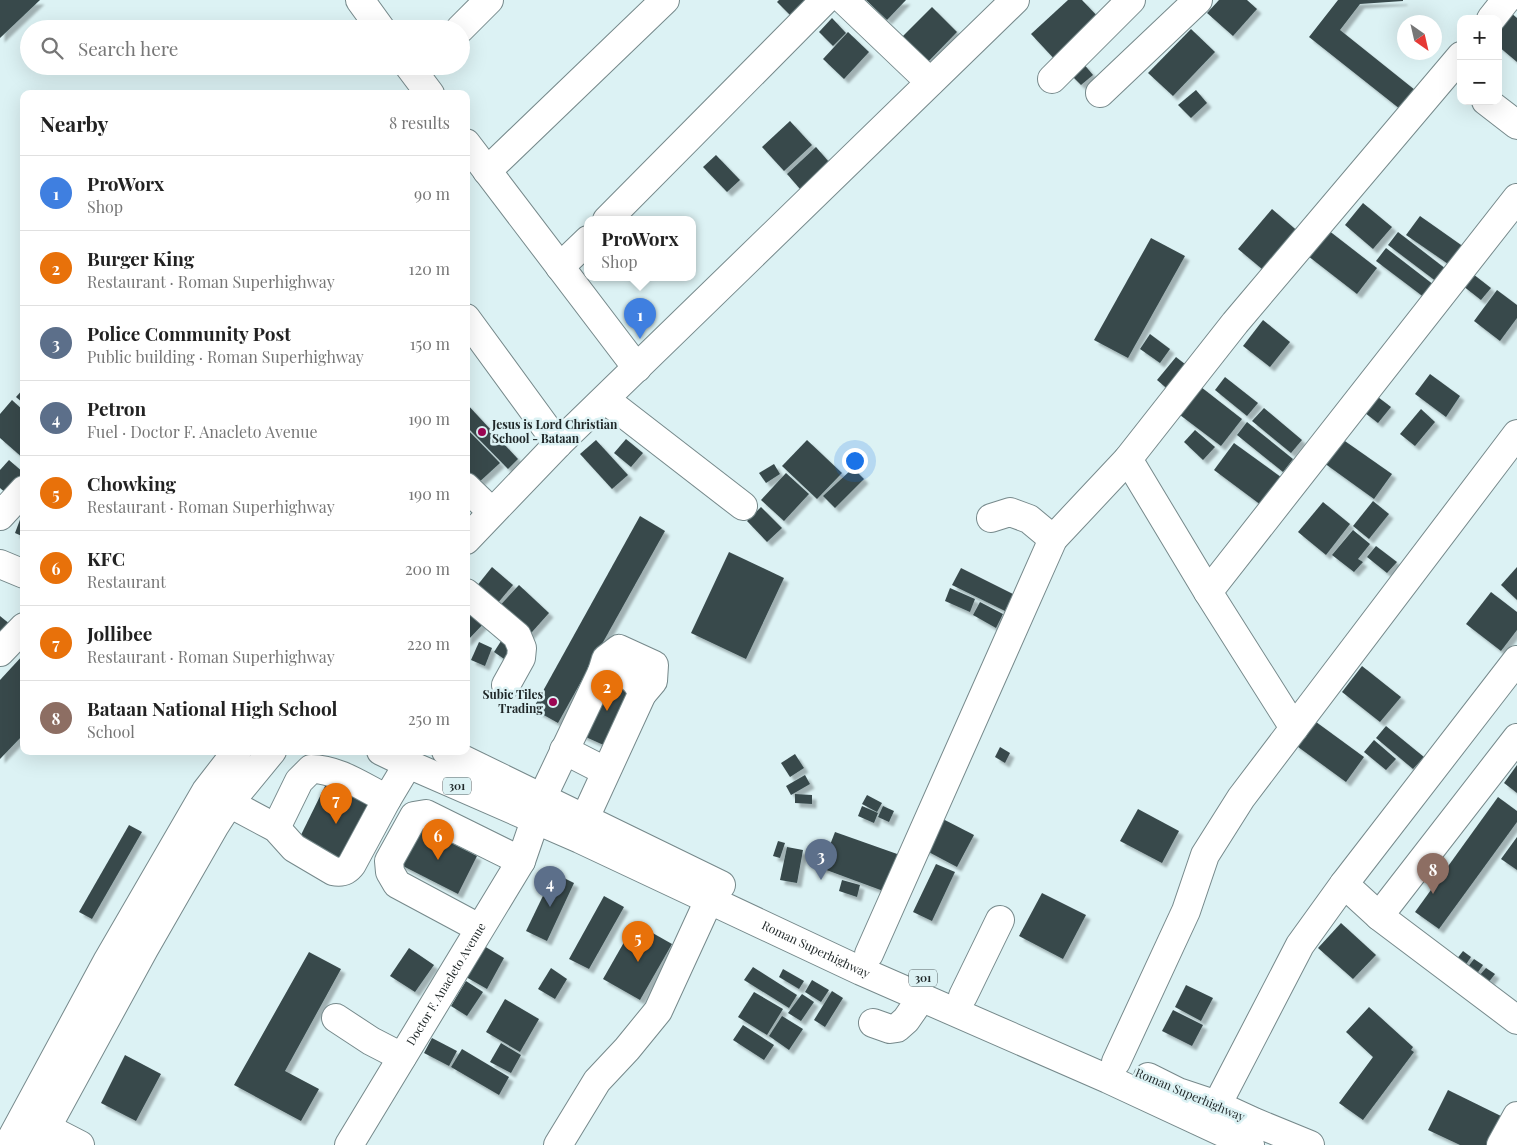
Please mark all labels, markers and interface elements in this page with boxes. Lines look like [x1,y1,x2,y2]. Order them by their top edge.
north arrow [1397,15,1442,60]
map controls [1457,15,1502,105]
button: + [1457,15,1502,60]
search box [20,20,470,75]
icon: search [38,34,66,62]
text: Search here [78,35,178,61]
button: − [1457,60,1502,105]
text: Nearby [40,109,109,137]
text: 8 results [389,112,450,133]
text: ProWorx [87,170,164,196]
text: 1 [53,183,59,204]
text: 90 m [414,183,450,204]
text: Shop [87,196,123,217]
popup [584,216,696,281]
text: ProWorx [601,225,679,251]
text: Burger King [87,245,194,271]
text: Shop [601,251,637,272]
text: 2 [52,258,60,279]
text: 120 m [409,258,450,279]
text: Restaurant · Roman Superhighway [87,271,335,292]
pin: 1 [624,298,656,339]
text: Police Community Post [87,320,291,346]
text: 3 [52,333,60,354]
text: 150 m [410,333,450,354]
text: Public building · Roman Superhighway [87,346,364,367]
text: Petron [87,395,146,421]
text: 4 [52,408,60,429]
text: 190 m [408,408,450,429]
place label: Jesus is Lord Christian School - Bataan [491,416,618,446]
text: Fuel · Doctor F. Anacleto Avenue [87,421,318,442]
marker: Jesus is Lord Christian School - Bataan [476,426,488,438]
your location [842,448,868,474]
text: Chowking [87,470,176,496]
text: 5 [52,483,60,504]
text: 190 m [408,483,450,504]
text: Restaurant · Roman Superhighway [87,496,335,517]
text: KFC [87,545,125,571]
text: 6 [52,558,60,579]
text: 200 m [405,558,450,579]
text: Restaurant [87,571,166,592]
text: Jollibee [87,620,152,646]
text: 7 [52,633,60,654]
text: 220 m [407,633,450,654]
text: Restaurant · Roman Superhighway [87,646,335,667]
pin: 2 [591,670,623,711]
place label: Subic Tiles Trading [482,686,543,716]
text: Bataan National High School [87,695,337,721]
marker: Subic Tiles Trading [547,696,559,708]
text: 8 [52,708,60,729]
text: 250 m [408,708,450,729]
text: School [87,721,135,742]
road number: 301 [443,778,471,794]
pin: 7 [320,783,352,824]
pin: 6 [422,819,454,860]
pin: 3 [805,839,837,880]
pin: 8 [1417,853,1449,894]
pin: 4 [534,866,566,907]
street label: Roman Superhighway [759,917,873,981]
street label: Doctor F. Anacleto Avenue [402,919,489,1048]
pin: 5 [622,921,654,962]
road number: 301 [909,970,937,986]
street label: Roman Superhighway [1133,1064,1248,1124]

